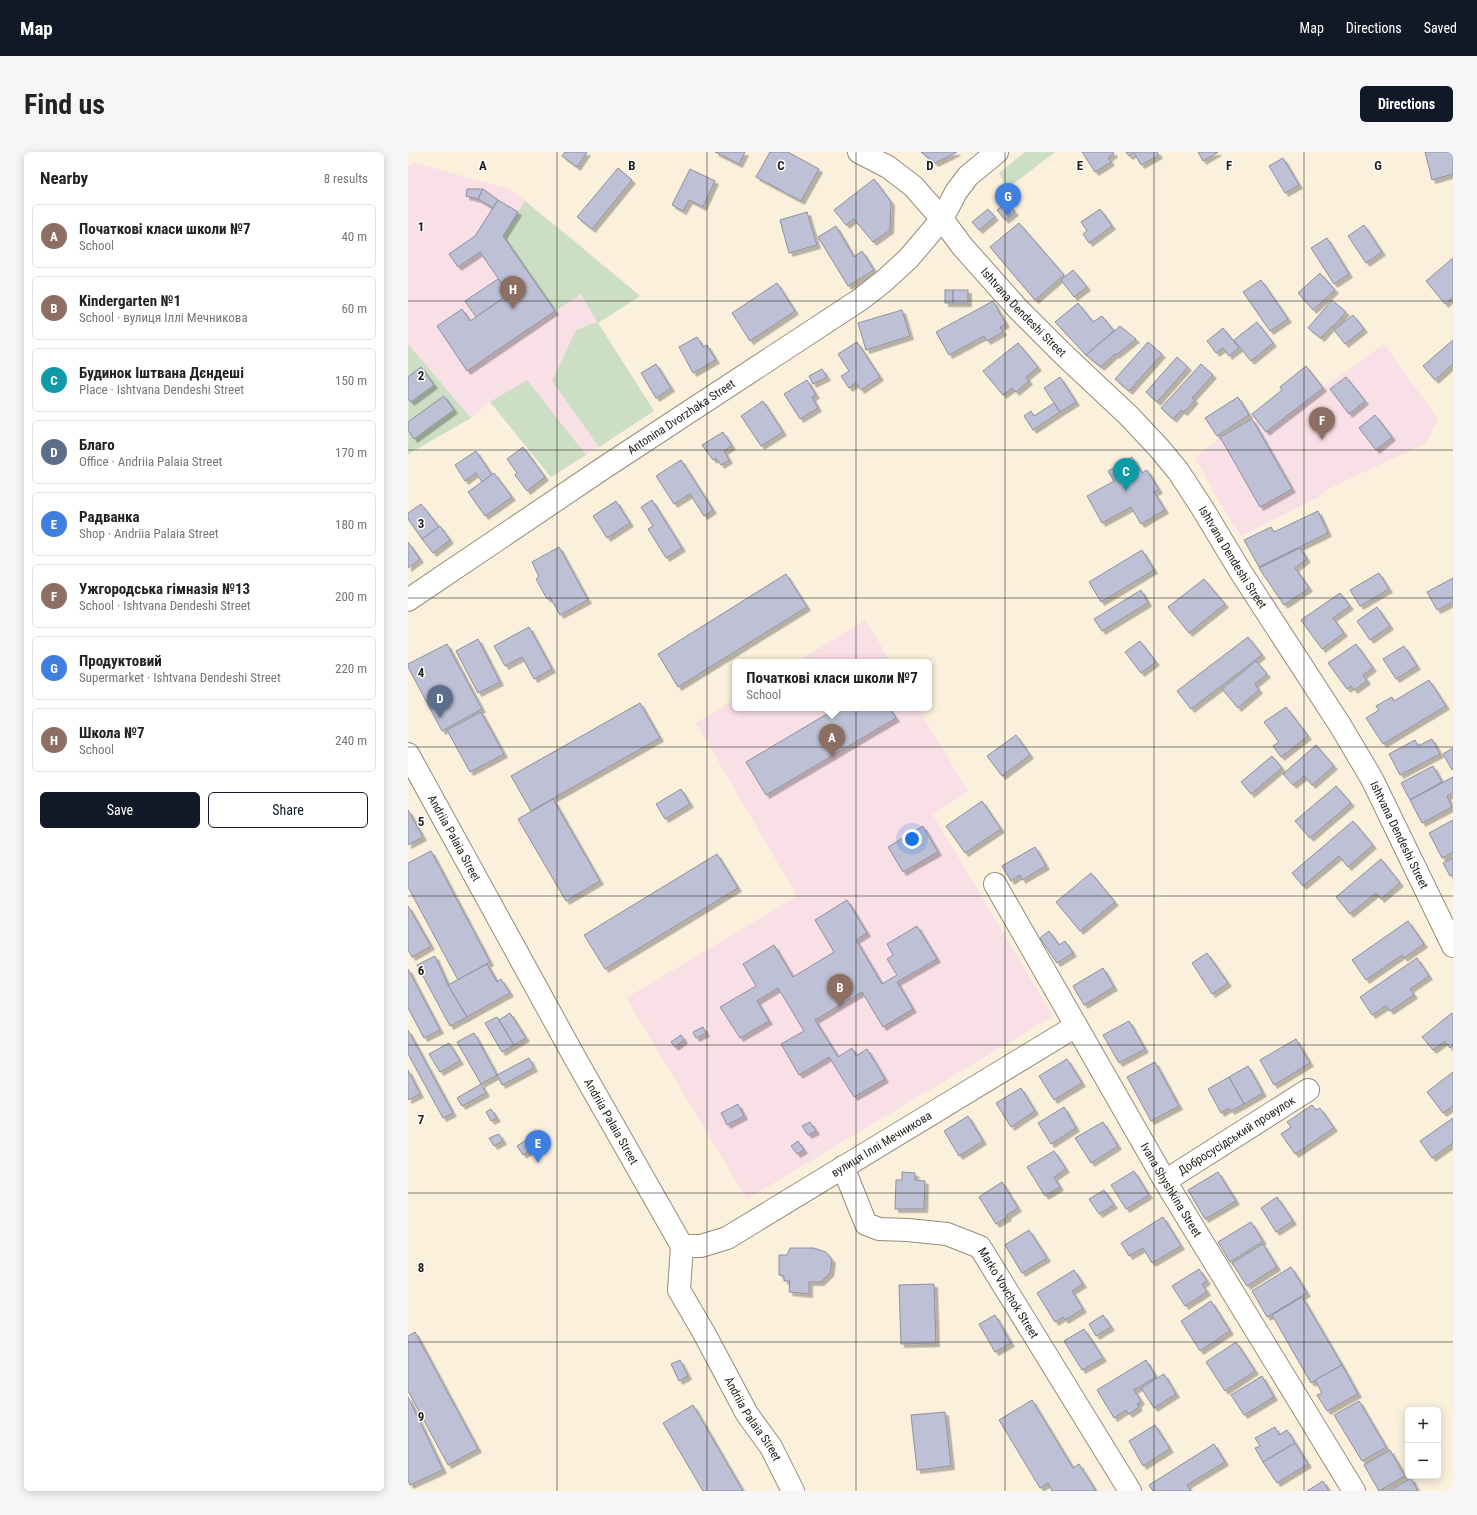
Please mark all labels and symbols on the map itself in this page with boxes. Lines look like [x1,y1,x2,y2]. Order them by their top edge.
text: A [479,158,487,173]
text: B [628,158,636,173]
text: C [777,158,785,173]
text: D [926,158,934,173]
text: E [1077,158,1084,173]
text: F [1226,158,1232,173]
text: G [1374,158,1382,173]
pin: G [995,183,1021,216]
text: 1 [418,219,424,234]
street label: Ishtvana Dendeshi Street [978,265,1069,360]
pin: H [500,276,526,309]
text: 2 [418,368,425,383]
street label: Antonina Dvorzhaka Street [625,376,738,457]
pin: F [1309,407,1335,440]
pin: C [1113,458,1139,491]
street label: Ishtvana Dendeshi Street [1196,504,1270,612]
text: 3 [418,516,424,531]
text: 4 [418,665,425,680]
pin: D [427,685,453,718]
pin: A [819,724,845,757]
street label: Ishtvana Dendeshi Street [1367,779,1431,891]
street label: Andriia Palaia Street [425,792,484,884]
text: 5 [418,814,425,829]
your location [902,829,922,849]
text: 6 [418,963,425,978]
pin: B [827,974,853,1007]
street label: Andriia Palaia Street [581,1076,641,1167]
street label: Добросусідський провулок [1176,1093,1298,1178]
street label: вулиця Іллі Мечникова [829,1108,935,1180]
text: 7 [418,1112,425,1127]
pin: E [525,1130,551,1163]
street label: Ivana Shyshkina Street [1138,1140,1205,1240]
street label: Marko Vovchok Street [975,1245,1042,1341]
text: 8 [418,1260,424,1275]
street label: Andriia Palaia Street [722,1374,784,1464]
text: 9 [418,1409,424,1424]

